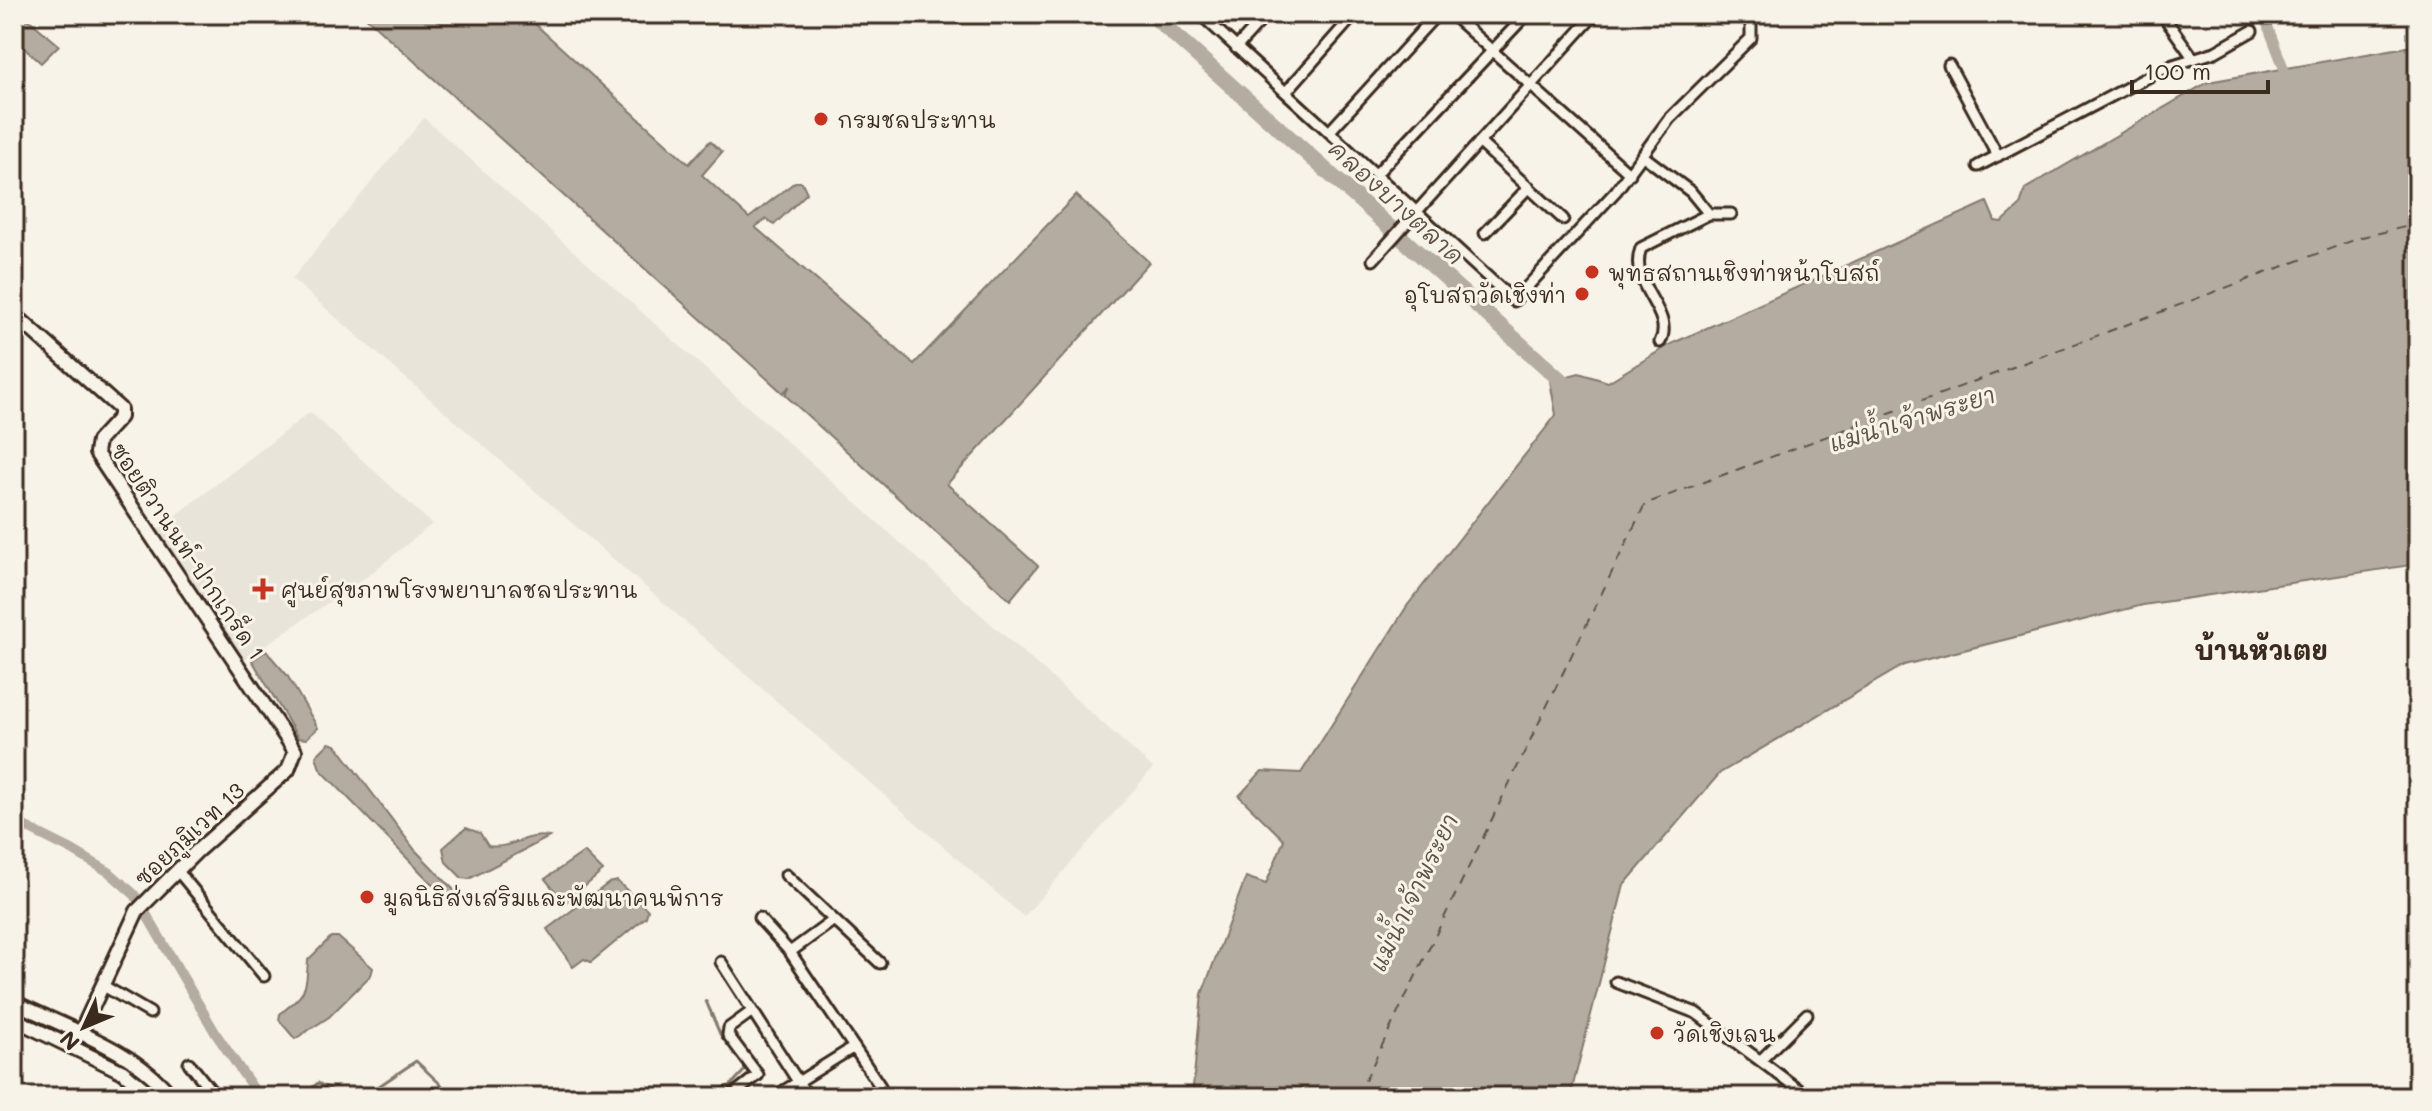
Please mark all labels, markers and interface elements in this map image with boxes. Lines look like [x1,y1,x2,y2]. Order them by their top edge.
scale bar [2132,44,2268,94]
text: 100 m [2144,55,2211,86]
place label: กรมชลประทาน [837,105,996,134]
marker: กรมชลประทาน [812,110,830,128]
water label: คลองบางตลาด [1323,133,1471,271]
place label: พุทธสถานเชิงท่าหน้าโบสถ์ [1608,258,1880,290]
marker: พุทธสถานเชิงท่าหน้าโบสถ์ [1583,263,1601,281]
place label: อุโบสถวัดเชิงท่า [1404,280,1566,312]
marker: อุโบสถวัดเชิงท่า [1573,285,1591,303]
water label: แม่น้ำเจ้าพระยา [1824,374,1999,458]
street label: ซอยติวานนท์-ปากเกร็ด 1 [104,436,273,665]
place label: ศูนย์สุขภาพโรงพยาบาลชลประทาน [281,575,638,608]
marker: ศูนย์สุขภาพโรงพยาบาลชลประทาน [252,578,274,600]
district label: บ้านหัวเตย [2194,631,2328,667]
street label: ซอยภูมิเวท 13 [128,776,253,895]
water label: แม่น้ำเจ้าพระยา [1358,806,1465,976]
place label: มูลนิธิส่งเสริมและพัฒนาคนพิการ [383,883,724,916]
marker: มูลนิธิส่งเสริมและพัฒนาคนพิการ [358,888,376,906]
north arrow [44,987,124,1067]
place label: วัดเชิงเลน [1673,1019,1776,1048]
marker: วัดเชิงเลน [1648,1024,1666,1042]
text: N [53,1025,85,1057]

